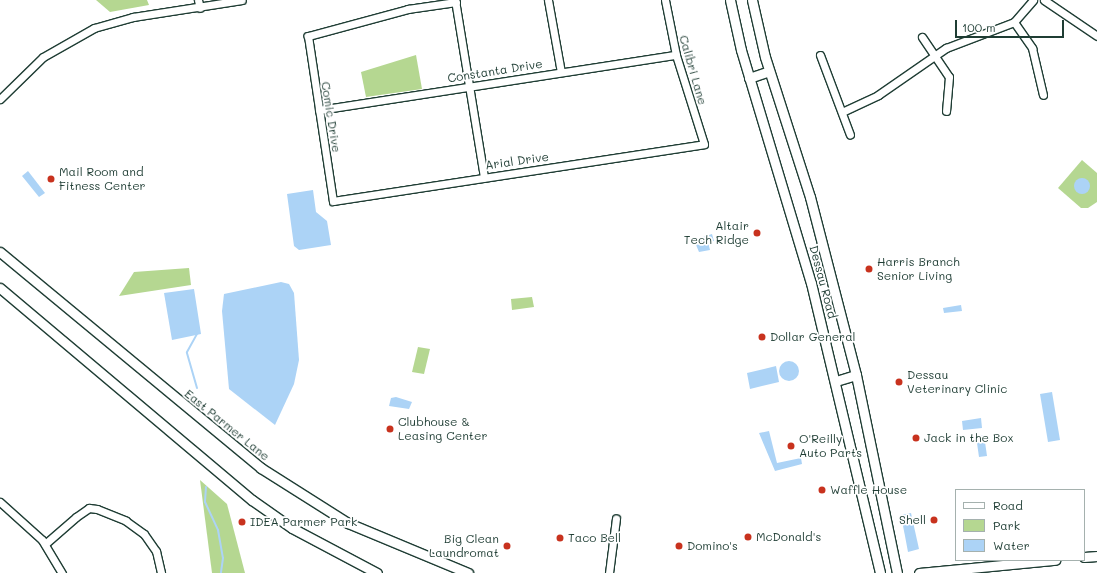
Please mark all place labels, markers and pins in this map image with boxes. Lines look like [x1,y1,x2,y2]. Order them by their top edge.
place label: Mail Room and Fitness Center [59,165,146,193]
marker: Mail Room and Fitness Center [46,174,56,184]
place label: Altair Tech Ridge [684,219,749,247]
marker: Altair Tech Ridge [752,228,762,238]
place label: Harris Branch Senior Living [877,255,960,283]
marker: Harris Branch Senior Living [864,264,874,274]
place label: Dollar General [770,330,856,344]
marker: Dollar General [757,332,767,342]
place label: Dessau Veterinary Clinic [907,368,1007,396]
marker: Dessau Veterinary Clinic [894,377,904,387]
place label: Clubhouse & Leasing Center [398,415,488,443]
marker: Clubhouse & Leasing Center [385,424,395,434]
place label: Jack in the Box [924,431,1013,445]
place label: O'Reilly Auto Parts [799,432,862,460]
marker: Jack in the Box [911,433,921,443]
marker: O'Reilly Auto Parts [786,441,796,451]
place label: Waffle House [830,483,907,497]
marker: Waffle House [817,485,827,495]
place label: Shell [899,513,926,527]
place label: IDEA Parmer Park [250,515,357,529]
marker: Shell [929,515,939,525]
marker: IDEA Parmer Park [237,517,247,527]
place label: McDonald's [756,530,821,544]
place label: Taco Bell [568,531,621,545]
place label: Big Clean Laundromat [429,532,499,560]
marker: McDonald's [743,532,753,542]
marker: Taco Bell [555,533,565,543]
place label: Domino's [687,539,738,553]
marker: Big Clean Laundromat [502,541,512,551]
marker: Domino's [674,541,684,551]

